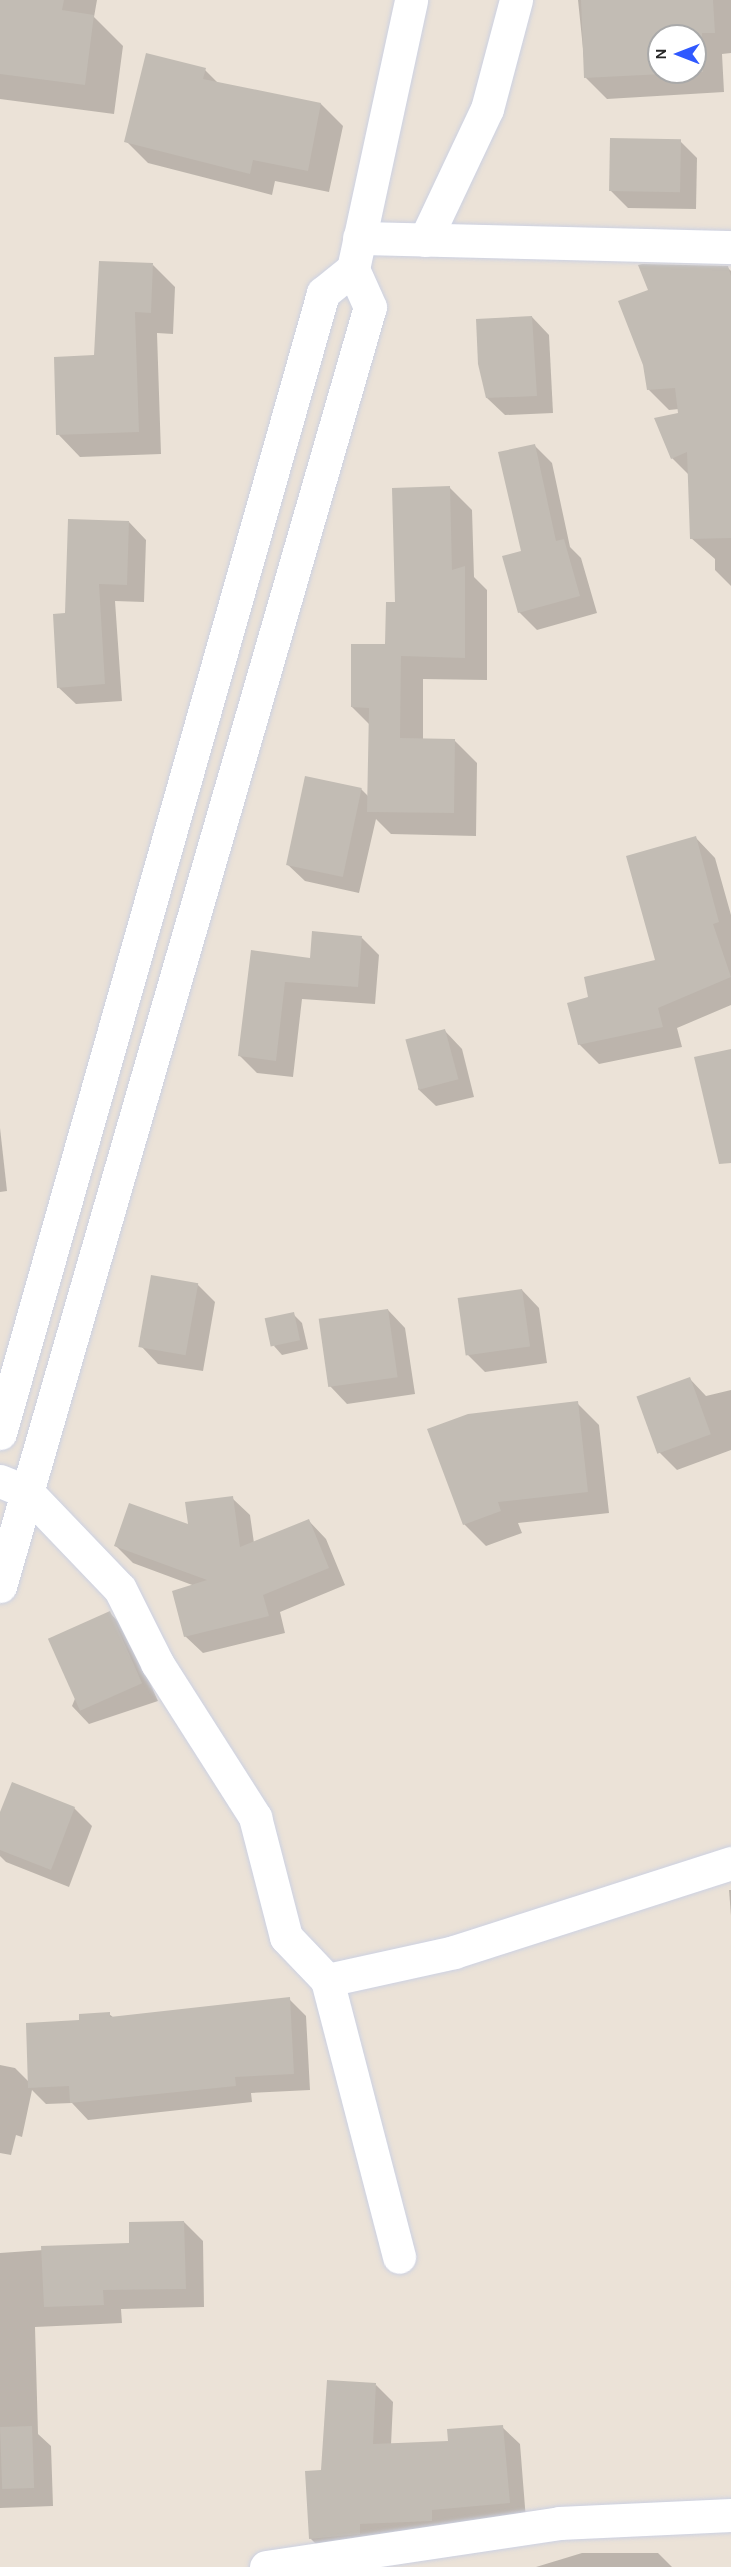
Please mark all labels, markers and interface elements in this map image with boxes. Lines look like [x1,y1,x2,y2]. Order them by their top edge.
north arrow [647,24,707,84]
text: N [651,48,670,60]

